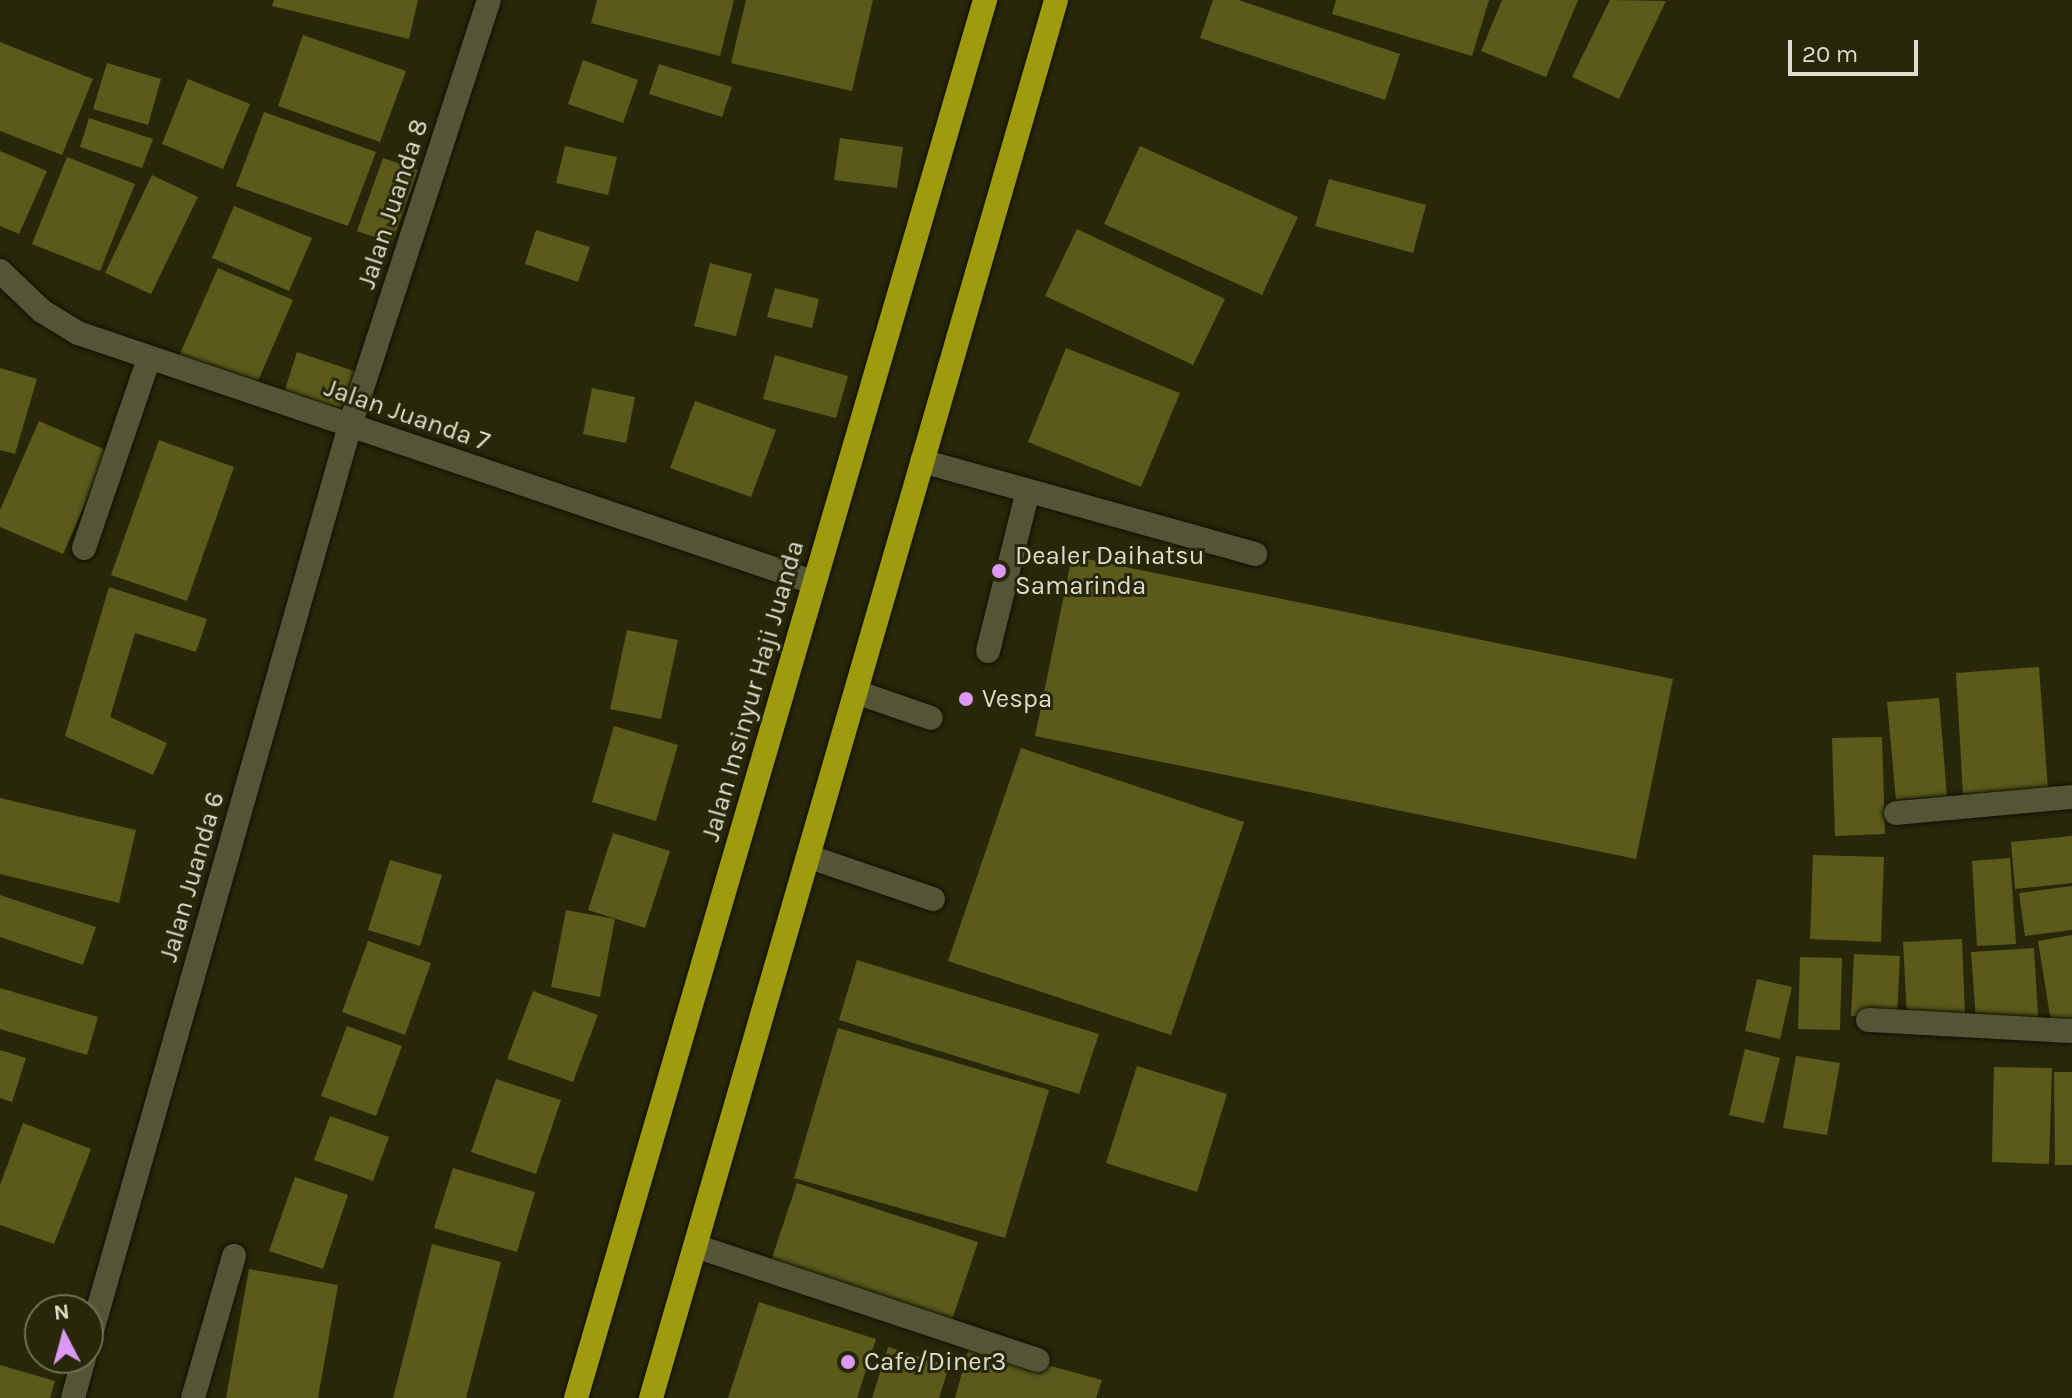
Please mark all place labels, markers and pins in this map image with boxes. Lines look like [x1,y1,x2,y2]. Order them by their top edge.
place label: Dealer Daihatsu Samarinda [1015,540,1204,602]
marker: Dealer Daihatsu Samarinda [990,562,1008,580]
place label: Vespa [982,683,1052,715]
marker: Vespa [957,690,975,708]
place label: Cafe/Diner3 [864,1346,1006,1378]
marker: Cafe/Diner3 [839,1353,857,1371]

